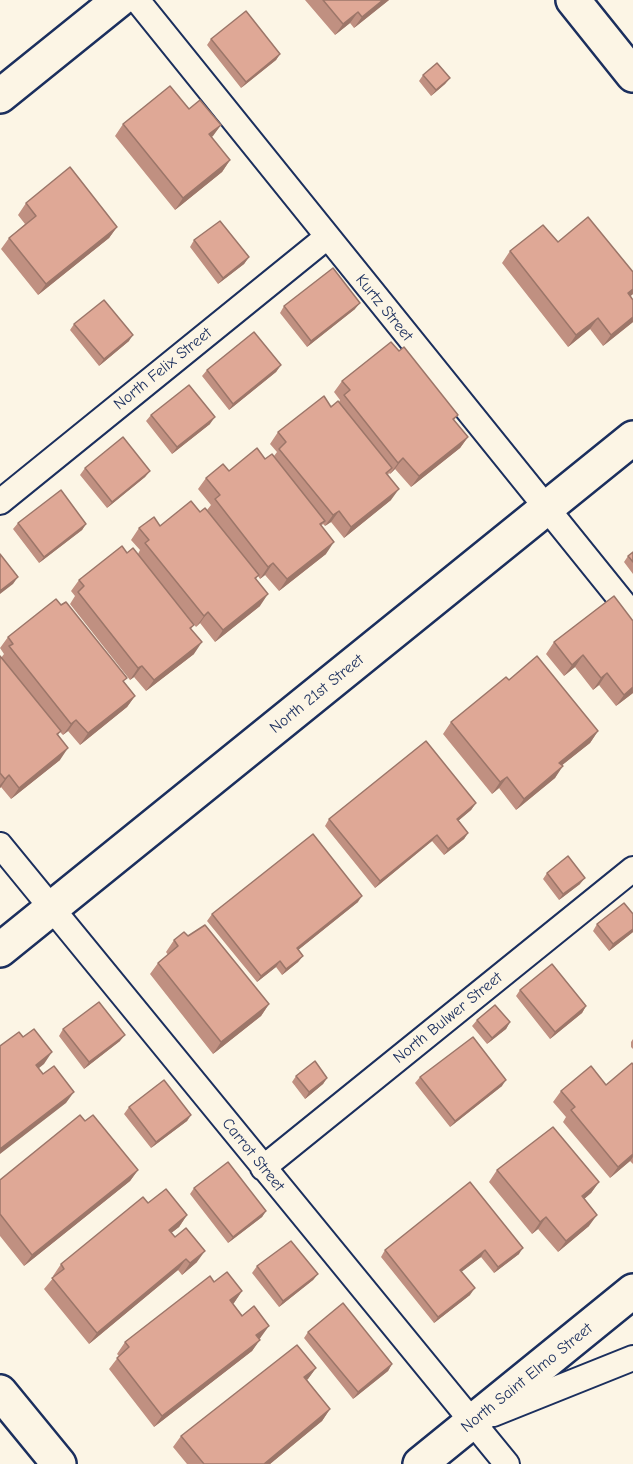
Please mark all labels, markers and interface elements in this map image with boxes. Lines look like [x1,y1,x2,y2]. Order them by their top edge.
street label: Kurtz Street [351,271,417,345]
street label: North Felix Street [110,324,216,414]
street label: North 21st Street [266,650,368,738]
street label: North Bulwer Street [390,968,506,1068]
street label: Carrot Street [218,1114,288,1196]
street label: North Saint Elmo Street [457,1319,597,1437]

